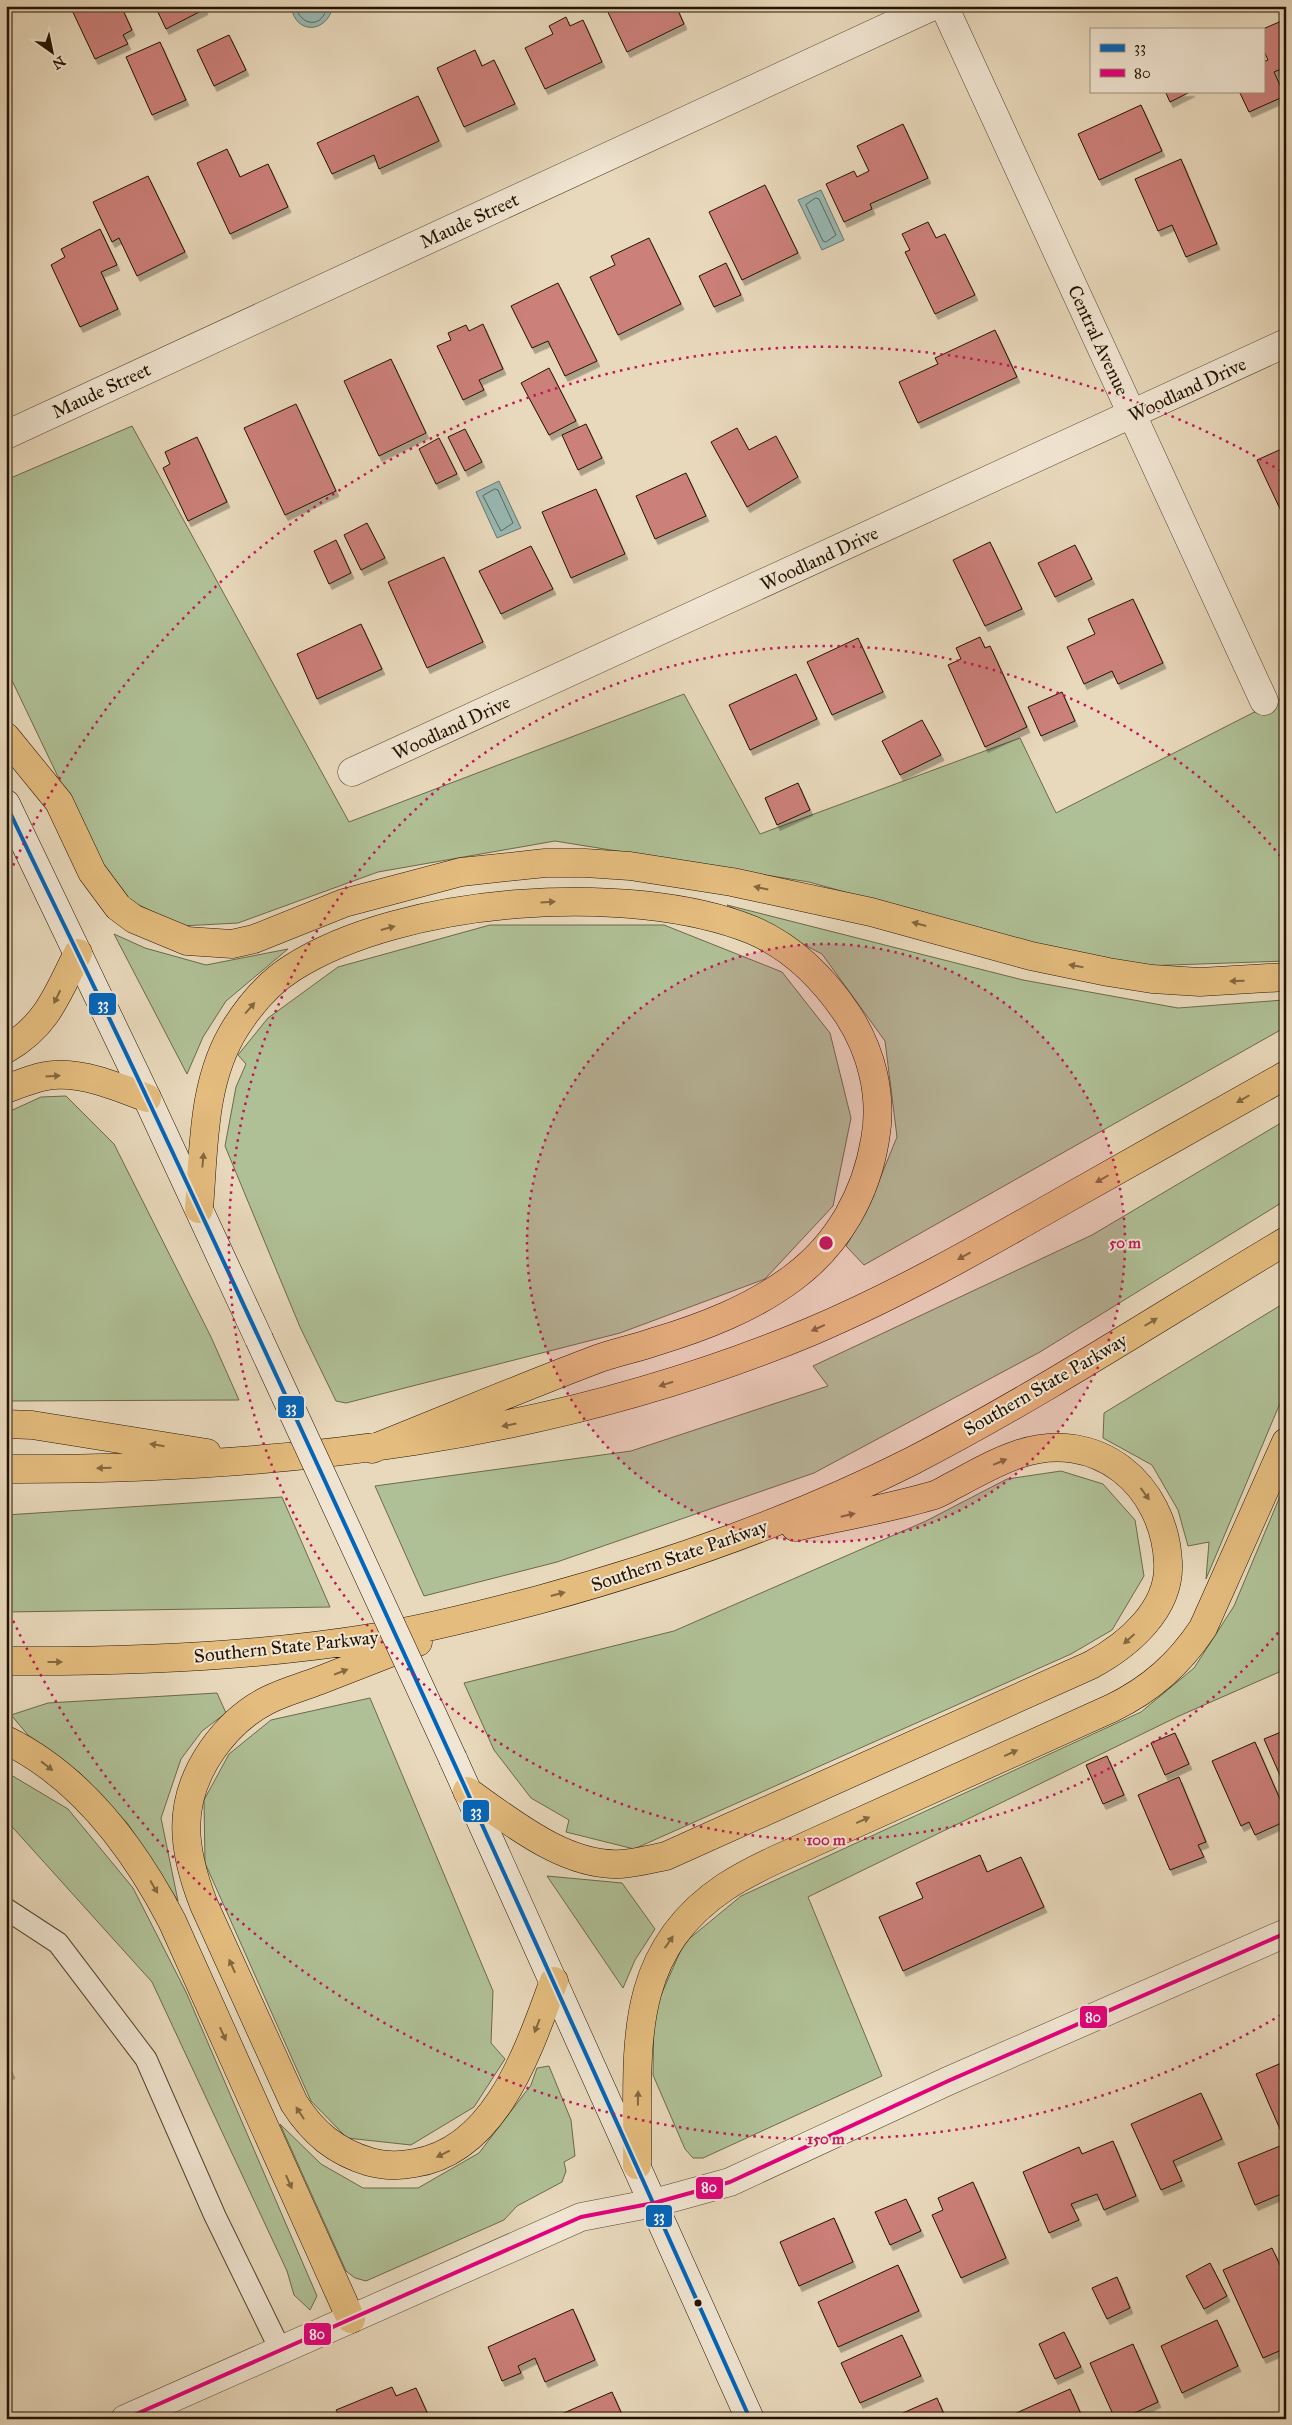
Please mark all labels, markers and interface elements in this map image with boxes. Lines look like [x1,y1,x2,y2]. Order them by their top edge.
north arrow [28,28,78,78]
legend [1090,28,1264,92]
text: 33 [1134,38,1146,56]
text: N [49,52,68,73]
text: 80 [1134,64,1151,82]
street label: Maude Street [416,187,523,253]
street label: Central Avenue [1063,281,1134,399]
street label: Woodland Drive [1125,352,1250,427]
street label: Maude Street [48,357,155,423]
street label: Woodland Drive [757,521,882,596]
street label: Woodland Drive [389,690,514,765]
one-way arrow [753,884,768,892]
one-way arrow [540,898,556,906]
one-way arrow [911,920,927,928]
one-way arrow [380,923,395,931]
one-way arrow [1067,962,1083,970]
one-way arrow [1229,977,1245,985]
one-way arrow [52,989,61,1004]
line badge: 33 [88,992,117,1016]
text: 33 [97,996,109,1014]
one-way arrow [244,1002,255,1015]
one-way arrow [45,1072,61,1080]
one-way arrow [1237,1094,1250,1103]
one-way arrow [199,1152,207,1168]
one-way arrow [1095,1175,1109,1183]
centre of rings [817,1234,835,1252]
text: 50 m [1109,1234,1141,1252]
one-way arrow [957,1252,971,1261]
one-way arrow [1144,1318,1157,1327]
one-way arrow [811,1324,825,1332]
street label: Southern State Parkway [959,1328,1132,1441]
one-way arrow [658,1380,673,1388]
line badge: 33 [277,1395,305,1419]
text: 33 [285,1399,297,1417]
one-way arrow [501,1421,516,1429]
one-way arrow [149,1441,165,1449]
one-way arrow [993,1457,1007,1465]
one-way arrow [96,1465,112,1473]
one-way arrow [1140,1487,1150,1500]
one-way arrow [841,1511,856,1519]
street label: Southern State Parkway [588,1514,772,1597]
one-way arrow [551,1590,566,1598]
street label: Southern State Parkway [193,1625,380,1668]
one-way arrow [1124,1633,1136,1645]
one-way arrow [47,1658,63,1666]
one-way arrow [333,1668,348,1675]
one-way arrow [1004,1749,1018,1757]
one-way arrow [40,1760,53,1771]
line badge: 33 [462,1799,490,1823]
text: 33 [470,1803,482,1821]
one-way arrow [856,1815,870,1823]
text: 100 m [806,1831,846,1849]
one-way arrow [149,1880,158,1893]
one-way arrow [664,1935,674,1949]
one-way arrow [227,1959,235,1973]
line badge: 80 [1079,2005,1108,2029]
text: 80 [1085,2009,1101,2026]
one-way arrow [533,2019,541,2034]
one-way arrow [219,2027,227,2041]
one-way arrow [634,2090,642,2106]
one-way arrow [295,2107,305,2120]
text: 150 m [807,2130,845,2148]
one-way arrow [436,2150,450,2158]
one-way arrow [286,2175,294,2189]
line badge: 80 [695,2176,724,2200]
text: 80 [701,2179,717,2196]
line badge: 33 [645,2204,673,2228]
text: 33 [653,2208,665,2226]
unlabelled marker [693,2298,703,2308]
line badge: 80 [303,2322,332,2346]
text: 80 [309,2326,325,2343]

